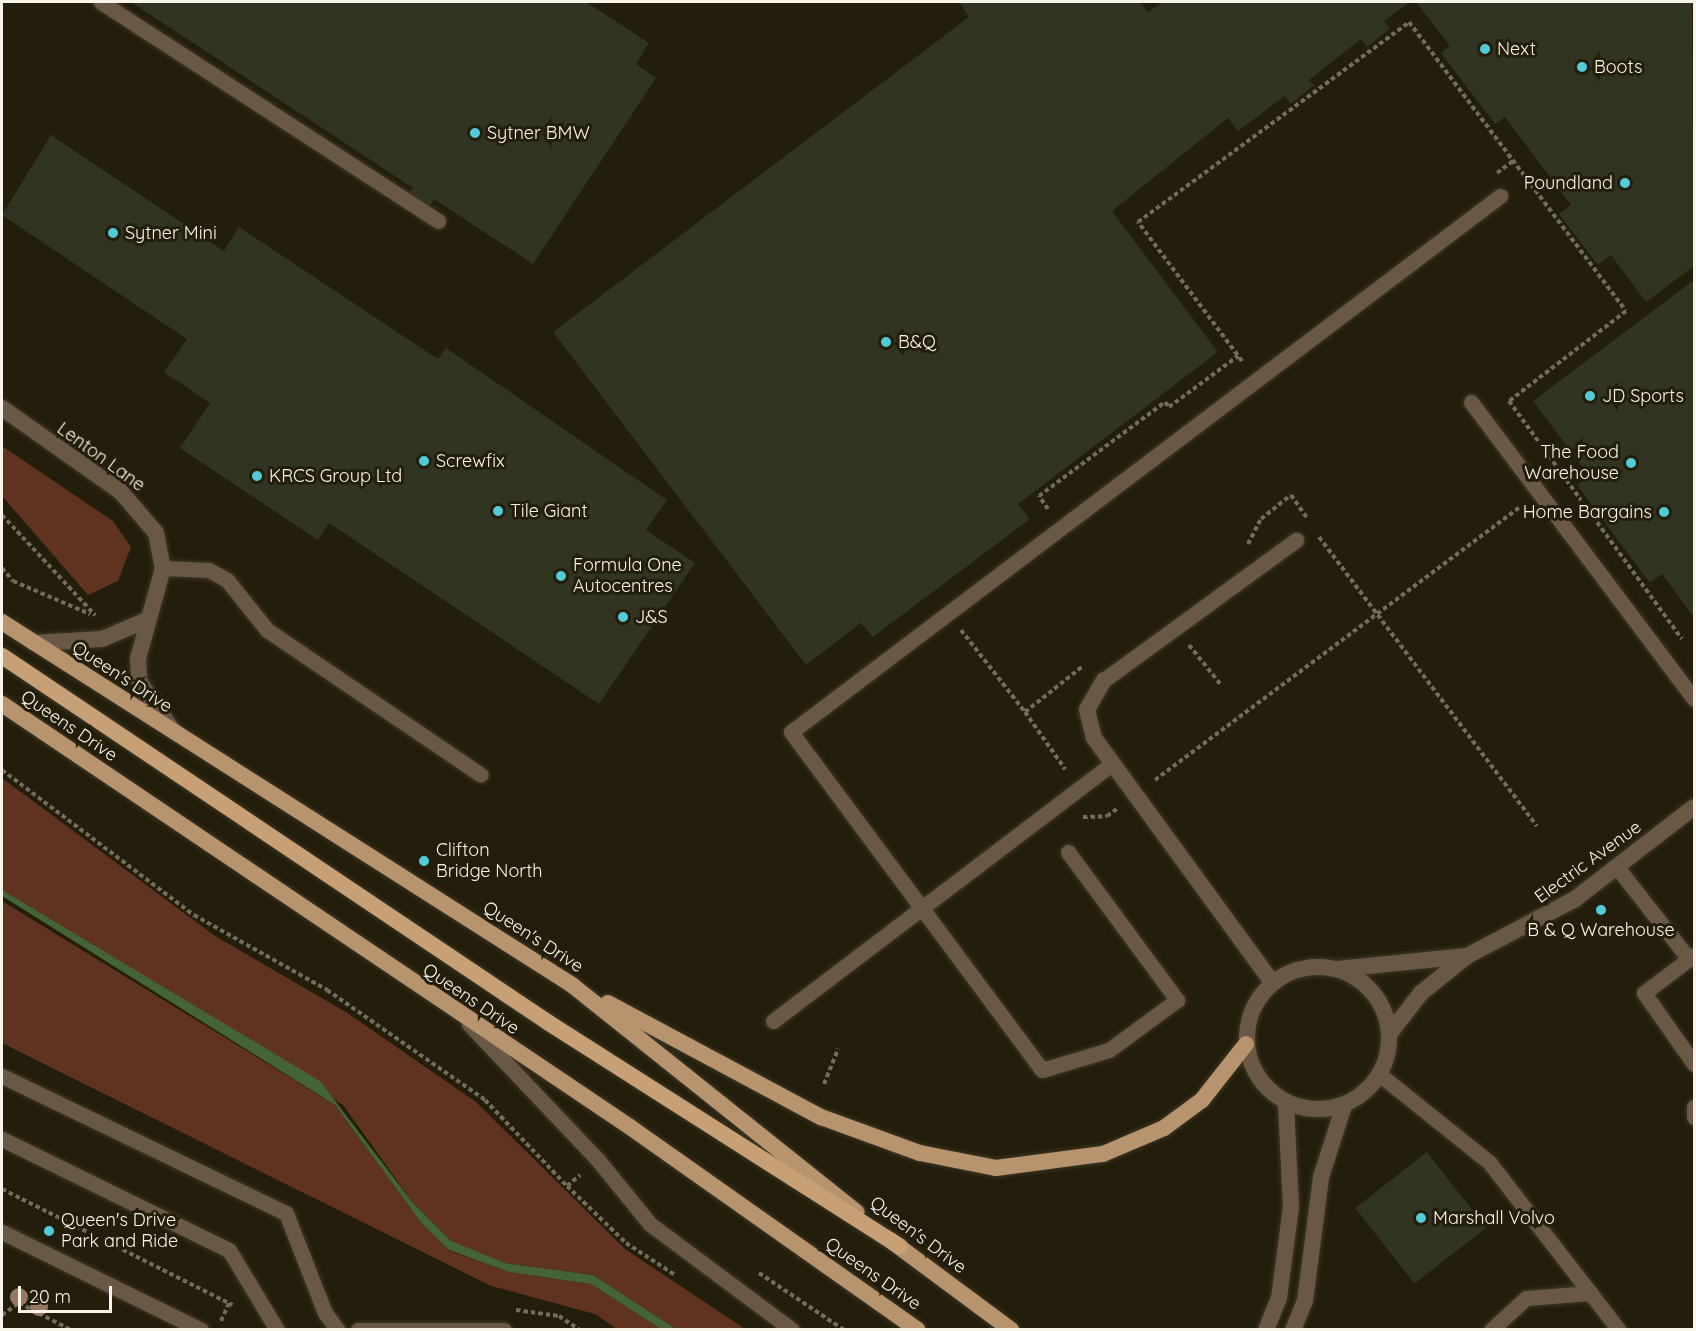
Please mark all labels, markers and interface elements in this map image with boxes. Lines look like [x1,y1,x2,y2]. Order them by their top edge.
place label: Next [1497,38,1536,60]
marker: Next [1478,42,1492,56]
place label: Boots [1594,56,1642,78]
marker: Boots [1575,60,1589,74]
place label: Sytner BMW [487,122,590,144]
marker: Sytner BMW [468,126,482,140]
place label: Poundland [1524,172,1613,194]
marker: Poundland [1618,176,1632,190]
place label: Sytner Mini [125,222,217,244]
marker: Sytner Mini [106,226,120,240]
place label: B&Q [898,331,936,353]
marker: B&Q [879,335,893,349]
place label: JD Sports [1602,385,1684,407]
marker: JD Sports [1583,389,1597,403]
street label: Lenton Lane [53,418,149,496]
place label: The Food Warehouse [1524,442,1619,484]
place label: Screwfix [436,450,505,472]
marker: Screwfix [417,454,431,468]
marker: The Food Warehouse [1624,456,1638,470]
place label: KRCS Group Ltd [269,465,402,487]
marker: KRCS Group Ltd [250,469,264,483]
place label: Tile Giant [510,500,588,522]
place label: Home Bargains [1523,501,1652,523]
marker: Tile Giant [491,504,505,518]
marker: Home Bargains [1657,505,1671,519]
place label: Formula One Autocentres [573,555,682,598]
marker: Formula One Autocentres [554,569,568,583]
place label: J&S [635,606,668,628]
marker: J&S [616,610,630,624]
street label: Queen's Drive [68,637,176,717]
street label: Queens Drive [17,686,121,766]
street label: Electric Avenue [1531,816,1645,908]
place label: Clifton Bridge North [436,840,543,882]
marker: Clifton Bridge North [417,854,431,868]
street label: Queen's Drive [479,897,587,977]
marker: B & Q Warehouse [1594,903,1608,917]
place label: B & Q Warehouse [1527,919,1675,941]
street label: Queens Drive [419,959,523,1039]
street label: Queen's Drive [866,1192,970,1278]
place label: Marshall Volvo [1433,1207,1555,1229]
place label: Queen's Drive Park and Ride [61,1210,178,1252]
marker: Marshall Volvo [1414,1211,1428,1225]
marker: Queen's Drive Park and Ride [42,1224,56,1238]
street label: Queens Drive [821,1233,925,1315]
scale bar [21,1274,116,1312]
text: 20 m [29,1285,71,1308]

